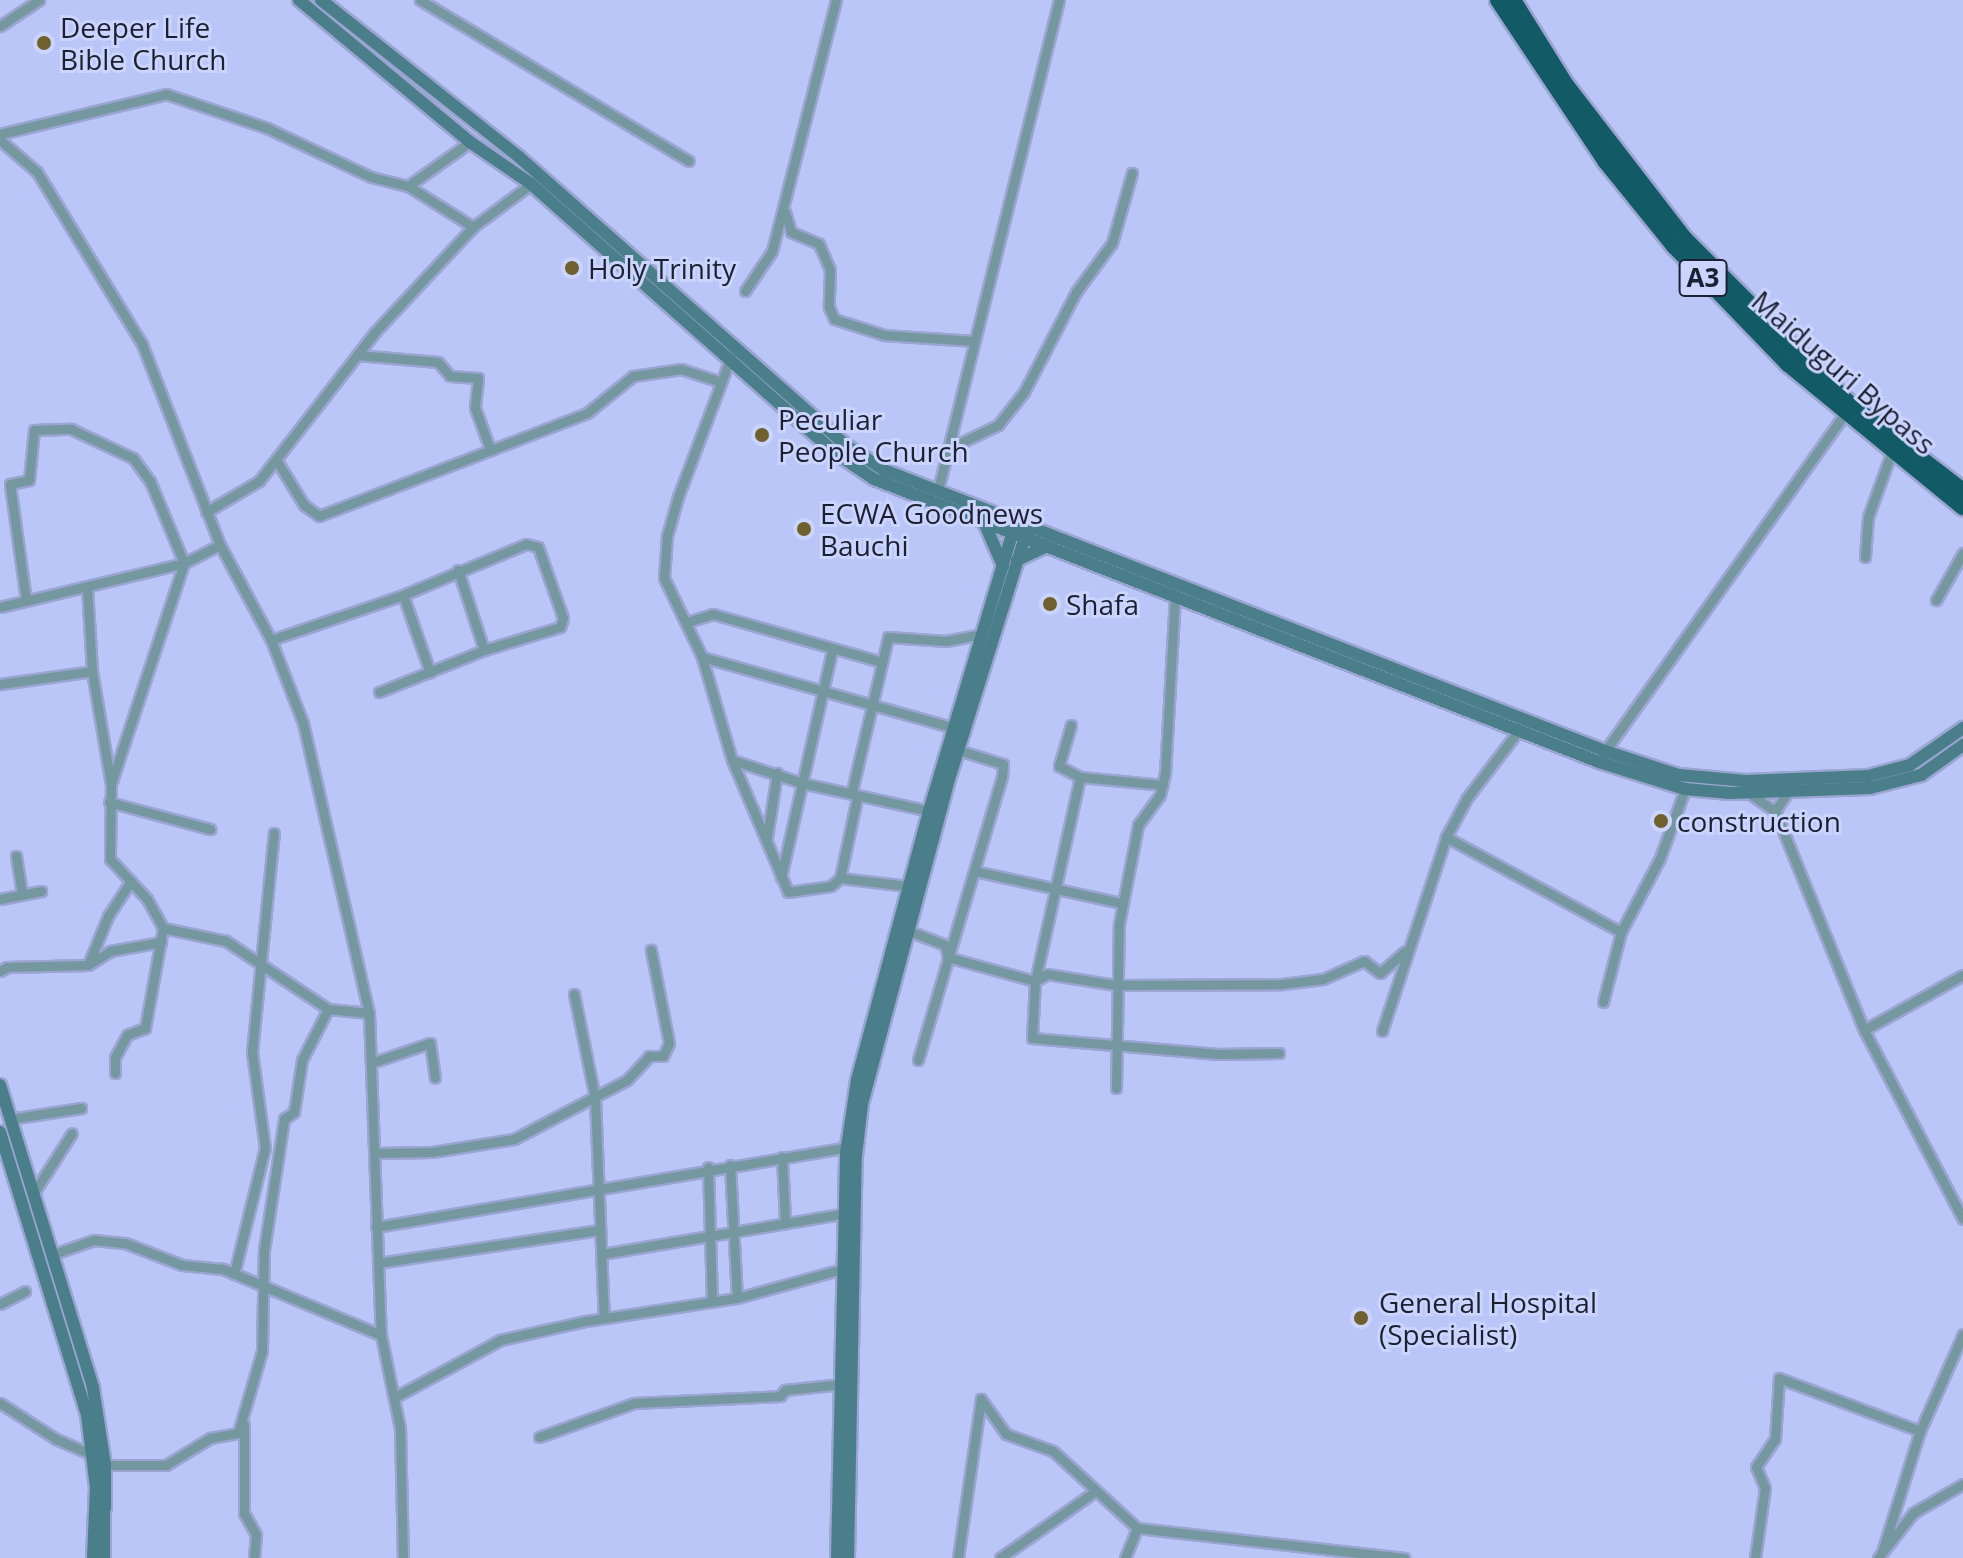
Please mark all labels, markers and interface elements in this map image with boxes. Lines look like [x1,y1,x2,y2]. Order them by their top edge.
place label: Deeper Life Bible Church [60,10,226,76]
marker: Deeper Life Bible Church [35,34,53,52]
place label: Holy Trinity [588,251,736,285]
road number: A3 [1677,256,1729,300]
marker: Holy Trinity [563,259,581,277]
street label: Maiduguri Bypass [1746,283,1942,461]
place label: Peculiar People Church [778,402,969,468]
marker: Peculiar People Church [753,426,771,444]
place label: ECWA Goodnews Bauchi [820,496,1043,562]
marker: ECWA Goodnews Bauchi [795,520,813,538]
place label: Shafa [1066,587,1139,621]
marker: Shafa [1041,595,1059,613]
place label: construction [1677,804,1841,838]
marker: construction [1652,812,1670,830]
place label: General Hospital (Specialist) [1379,1285,1597,1351]
marker: General Hospital (Specialist) [1350,1307,1372,1329]

